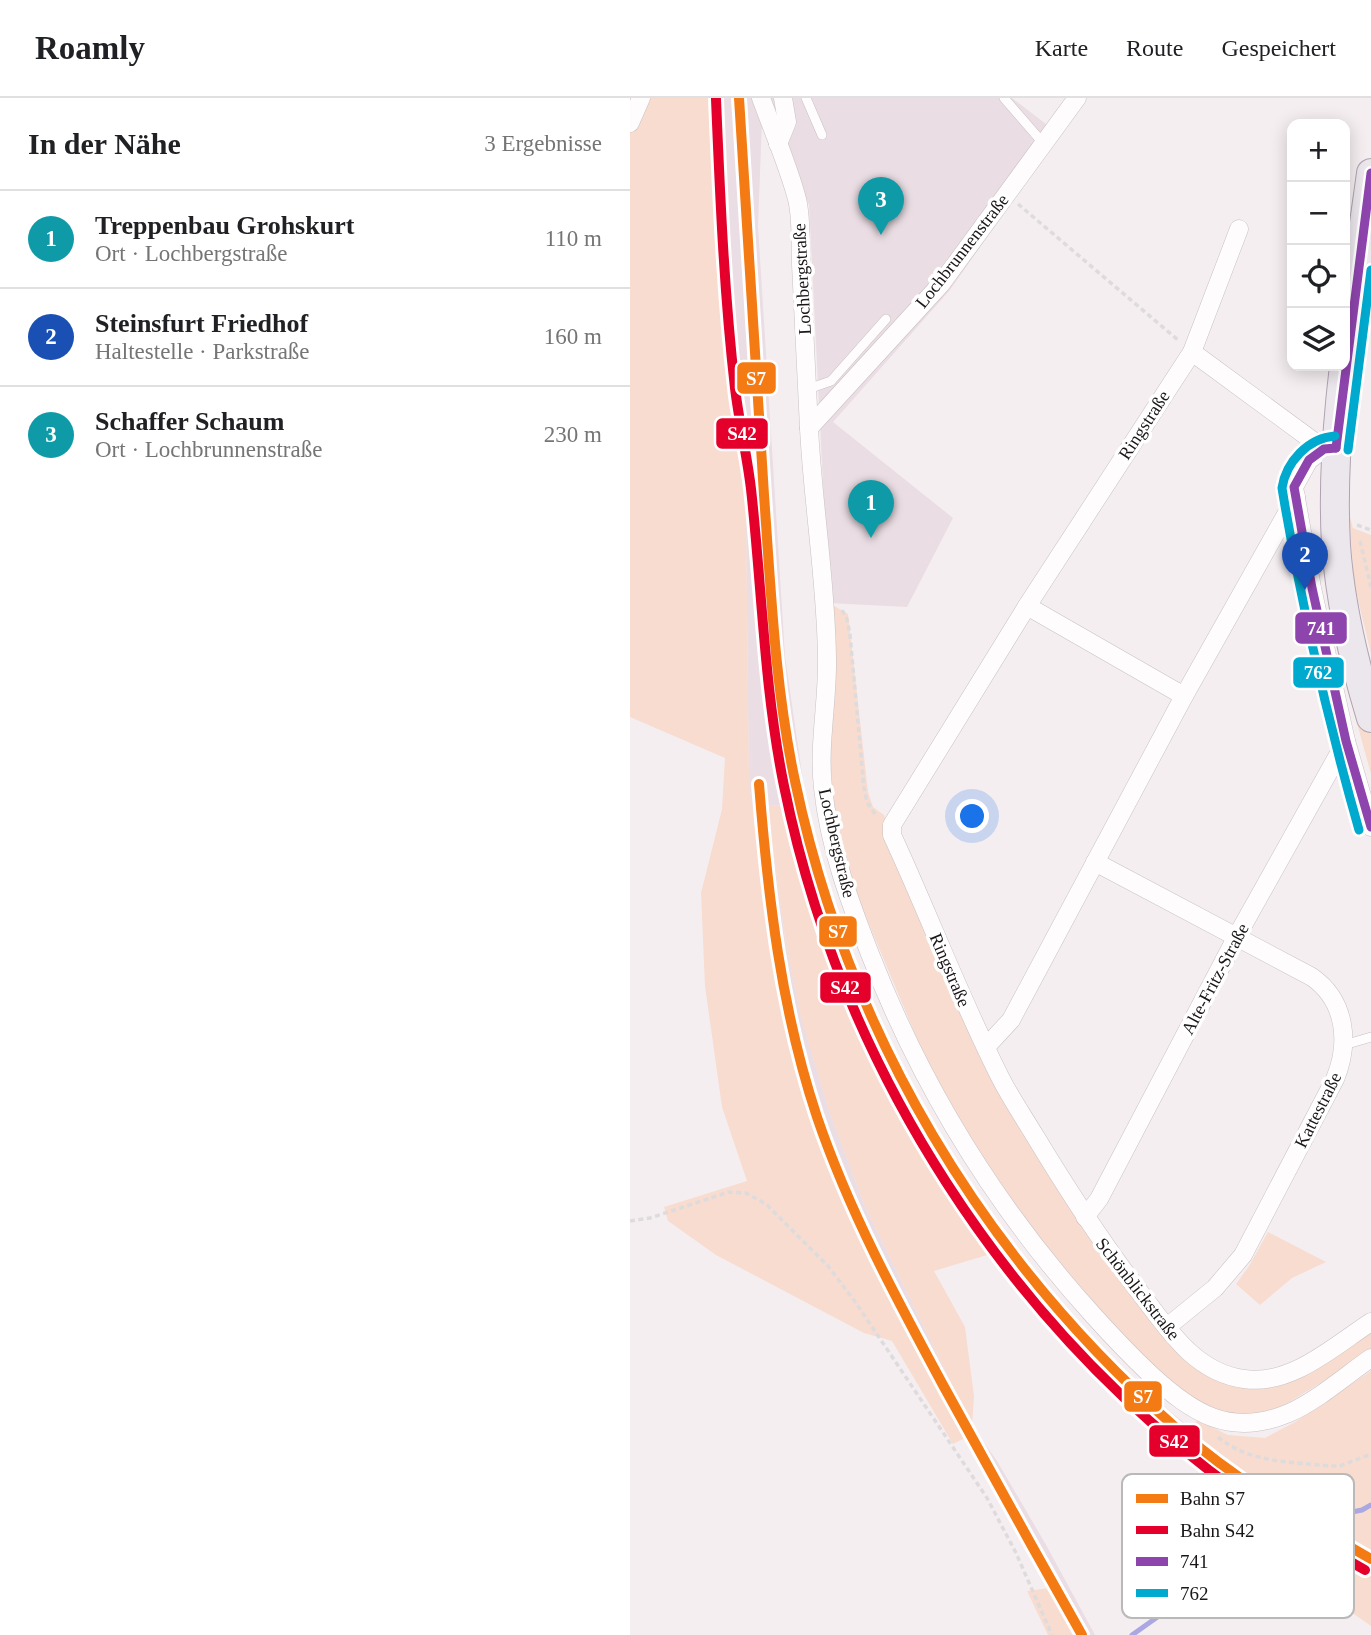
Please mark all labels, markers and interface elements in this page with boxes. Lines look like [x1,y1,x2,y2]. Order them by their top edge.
text: Roamly [35,30,145,66]
text: Karte [1035,35,1088,61]
text: Route [1126,35,1183,61]
text: Gespeichert [1221,35,1336,61]
map controls [1287,119,1350,371]
button: + [1287,119,1350,182]
text: In der Nähe [28,127,181,160]
text: 3 Ergebnisse [484,131,602,156]
pin: 3 [858,177,904,235]
button: − [1287,182,1350,245]
street label: Lochbrunnenstraße [911,190,1013,312]
text: Treppenbau Grohskurt [95,211,354,240]
street label: Lochbergstraße [789,223,815,335]
text: 1 [45,226,57,251]
text: 110 m [545,226,602,251]
text: Ort · Lochbergstraße [95,241,287,266]
button: locate [1287,245,1350,308]
button: layers [1287,308,1350,371]
text: Steinsfurt Friedhof [95,309,308,338]
text: 2 [45,324,57,349]
text: 160 m [544,324,602,349]
text: Haltestelle · Parkstraße [95,339,310,364]
line badge: S7 [736,361,777,395]
text: S7 [746,368,767,389]
street label: Ringstraße [1114,387,1174,463]
text: Schaffer Schaum [95,407,284,436]
line badge: S42 [715,417,769,450]
text: 3 [45,422,57,447]
text: 230 m [544,422,602,447]
text: S42 [727,423,757,444]
text: Ort · Lochbrunnenstraße [95,437,322,462]
pin: 1 [848,480,894,538]
pin: 2 [1282,532,1328,590]
line badge: 741 [1294,611,1348,645]
text: 741 [1307,618,1335,639]
line badge: 762 [1292,656,1345,689]
text: 762 [1304,662,1332,683]
street label: Lochbergstraße [815,786,859,900]
your location [955,799,989,833]
line badge: S7 [818,915,858,948]
street label: Alte-Fritz-Straße [1177,920,1253,1038]
text: S7 [828,921,849,942]
street label: Ringstraße [926,930,974,1010]
line badge: S42 [819,971,872,1004]
text: S42 [830,977,860,998]
street label: Kattestraße [1290,1069,1346,1151]
street label: Schönblickstraße [1092,1234,1184,1344]
line badge: S7 [1123,1380,1163,1413]
text: S7 [1133,1386,1154,1407]
line badge: S42 [1148,1424,1201,1458]
text: S42 [1159,1431,1189,1452]
legend [1122,1474,1354,1618]
text: Bahn S7 [1180,1488,1245,1509]
text: Bahn S42 [1180,1520,1254,1541]
text: 741 [1180,1551,1209,1572]
text: 762 [1180,1583,1209,1604]

